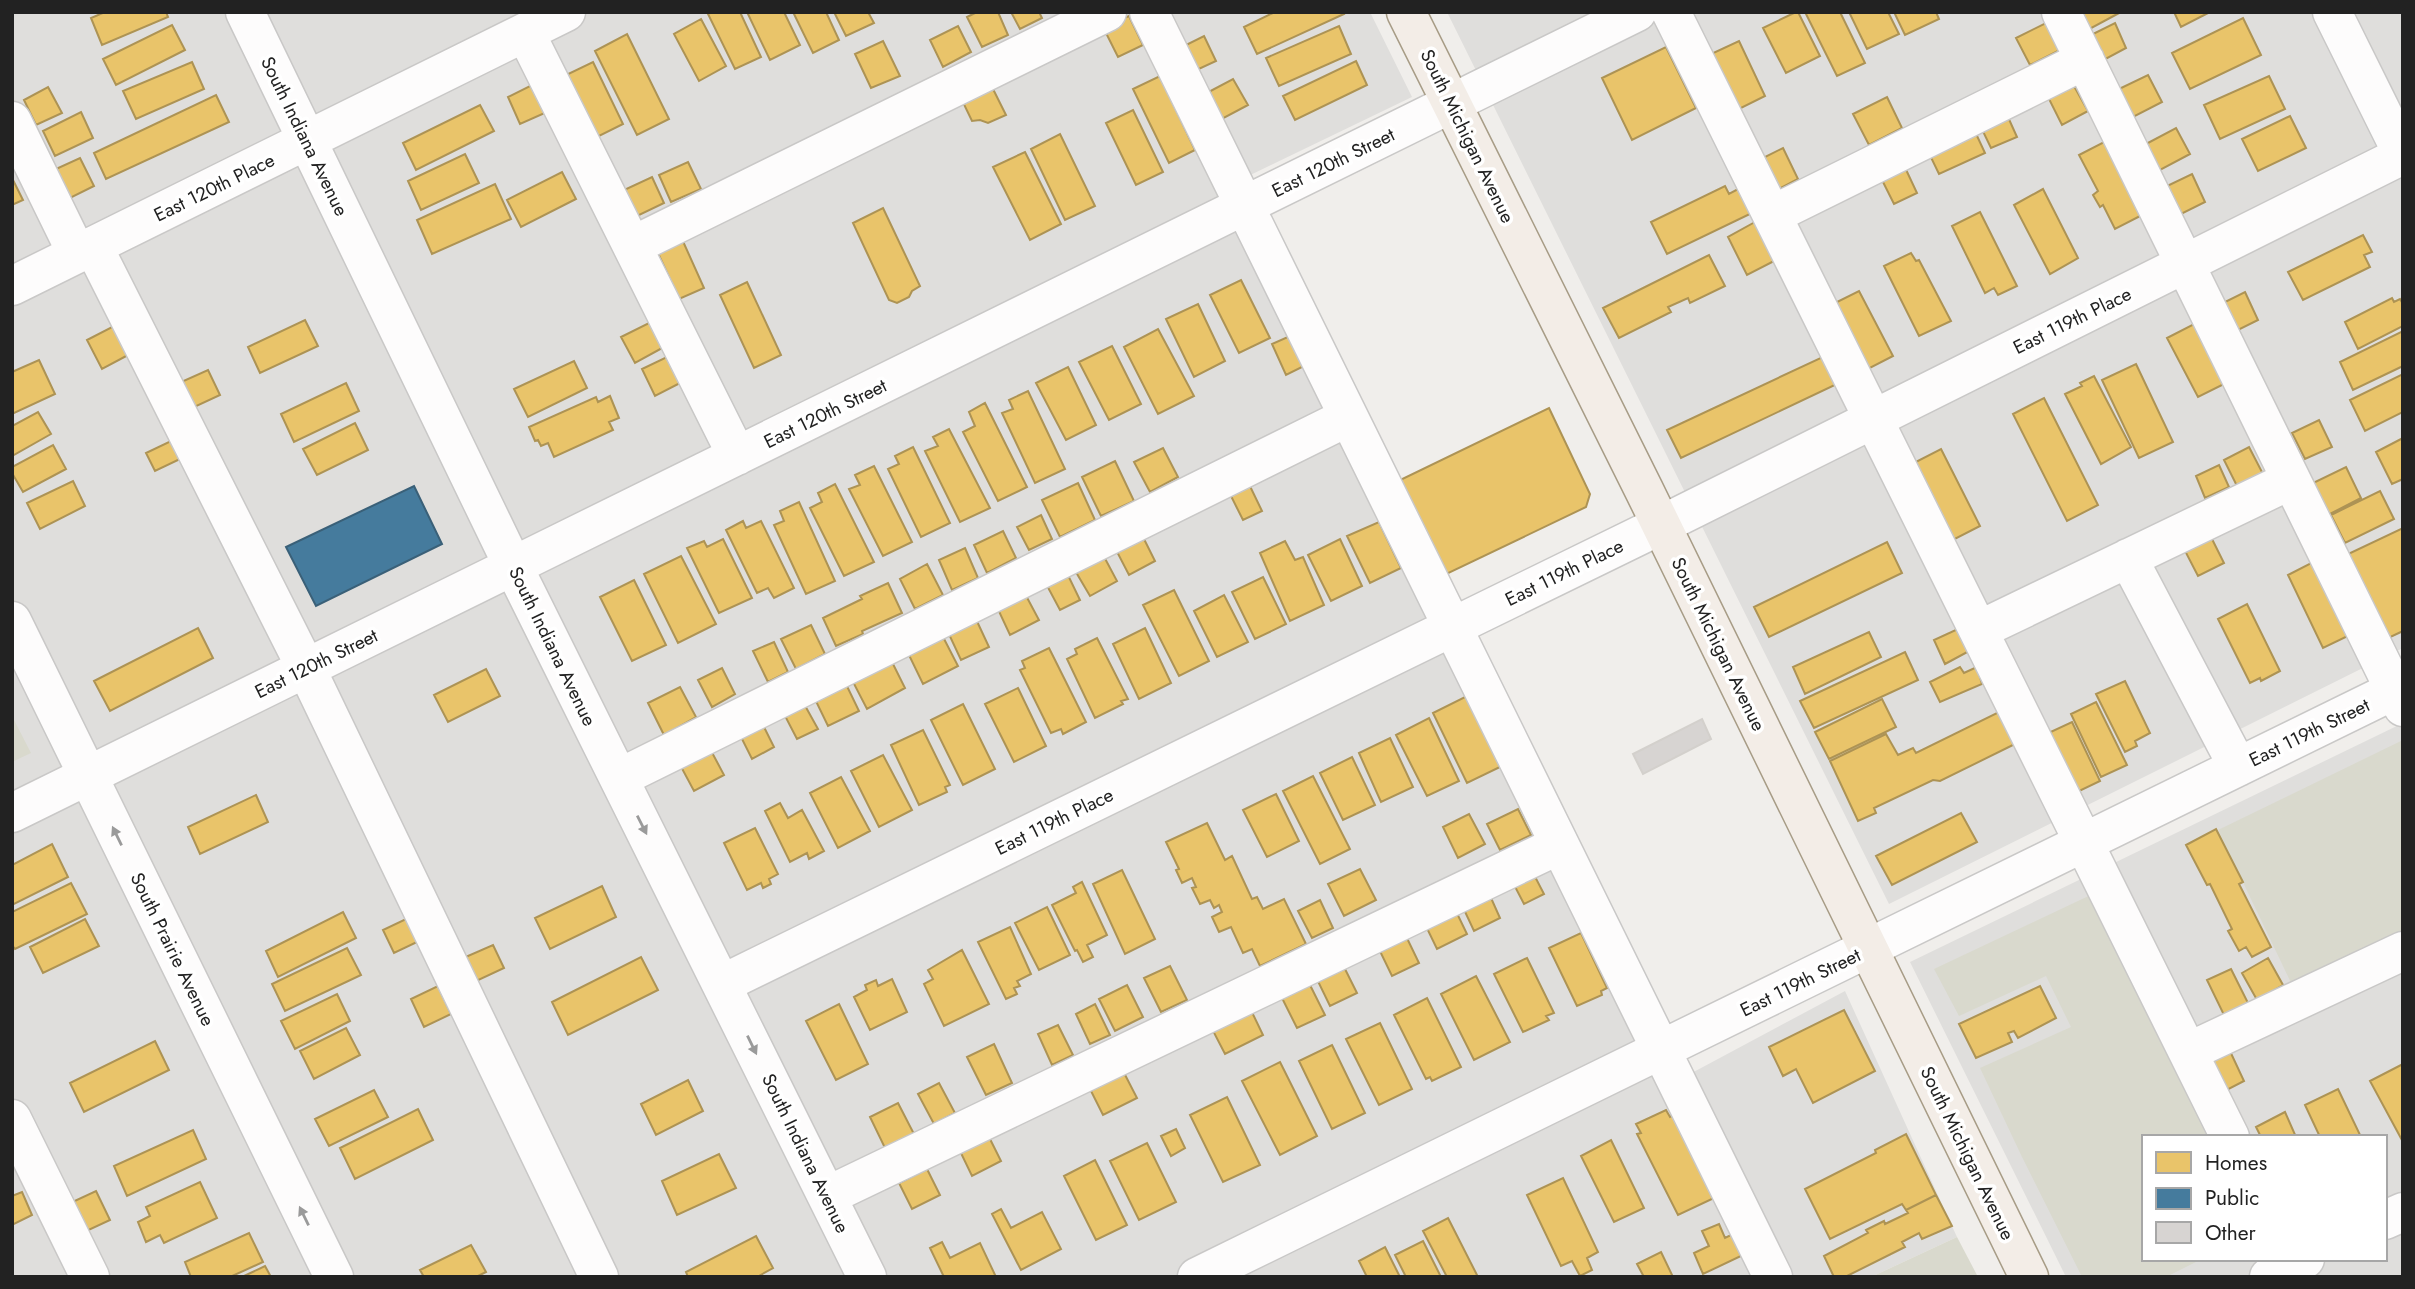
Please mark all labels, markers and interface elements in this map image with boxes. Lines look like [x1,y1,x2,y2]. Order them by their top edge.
street label: South Michigan Avenue [1414,45,1521,228]
street label: South Indiana Avenue [254,52,355,221]
street label: East 120th Street [1267,121,1400,204]
street label: East 120th Place [149,146,279,228]
street label: East 119th Place [2009,280,2136,361]
street label: East 120th Street [759,372,892,455]
street label: East 119th Place [1501,532,1628,613]
street label: South Michigan Avenue [1665,553,1772,736]
street label: South Indiana Avenue [502,562,603,731]
street label: East 120th Street [250,622,383,705]
street label: East 119th Street [2244,691,2374,773]
street label: East 119th Place [991,781,1118,862]
one-way arrow [637,815,648,835]
one-way arrow [111,826,123,846]
street label: South Prairie Avenue [124,868,222,1031]
street label: East 119th Street [1735,941,1865,1023]
one-way arrow [747,1035,758,1055]
street label: South Michigan Avenue [1914,1062,2021,1245]
street label: South Indiana Avenue [755,1069,856,1238]
legend [2142,1135,2387,1261]
text: Homes [2205,1148,2267,1178]
text: Public [2205,1183,2259,1213]
one-way arrow [298,1206,310,1226]
text: Other [2205,1218,2256,1248]

